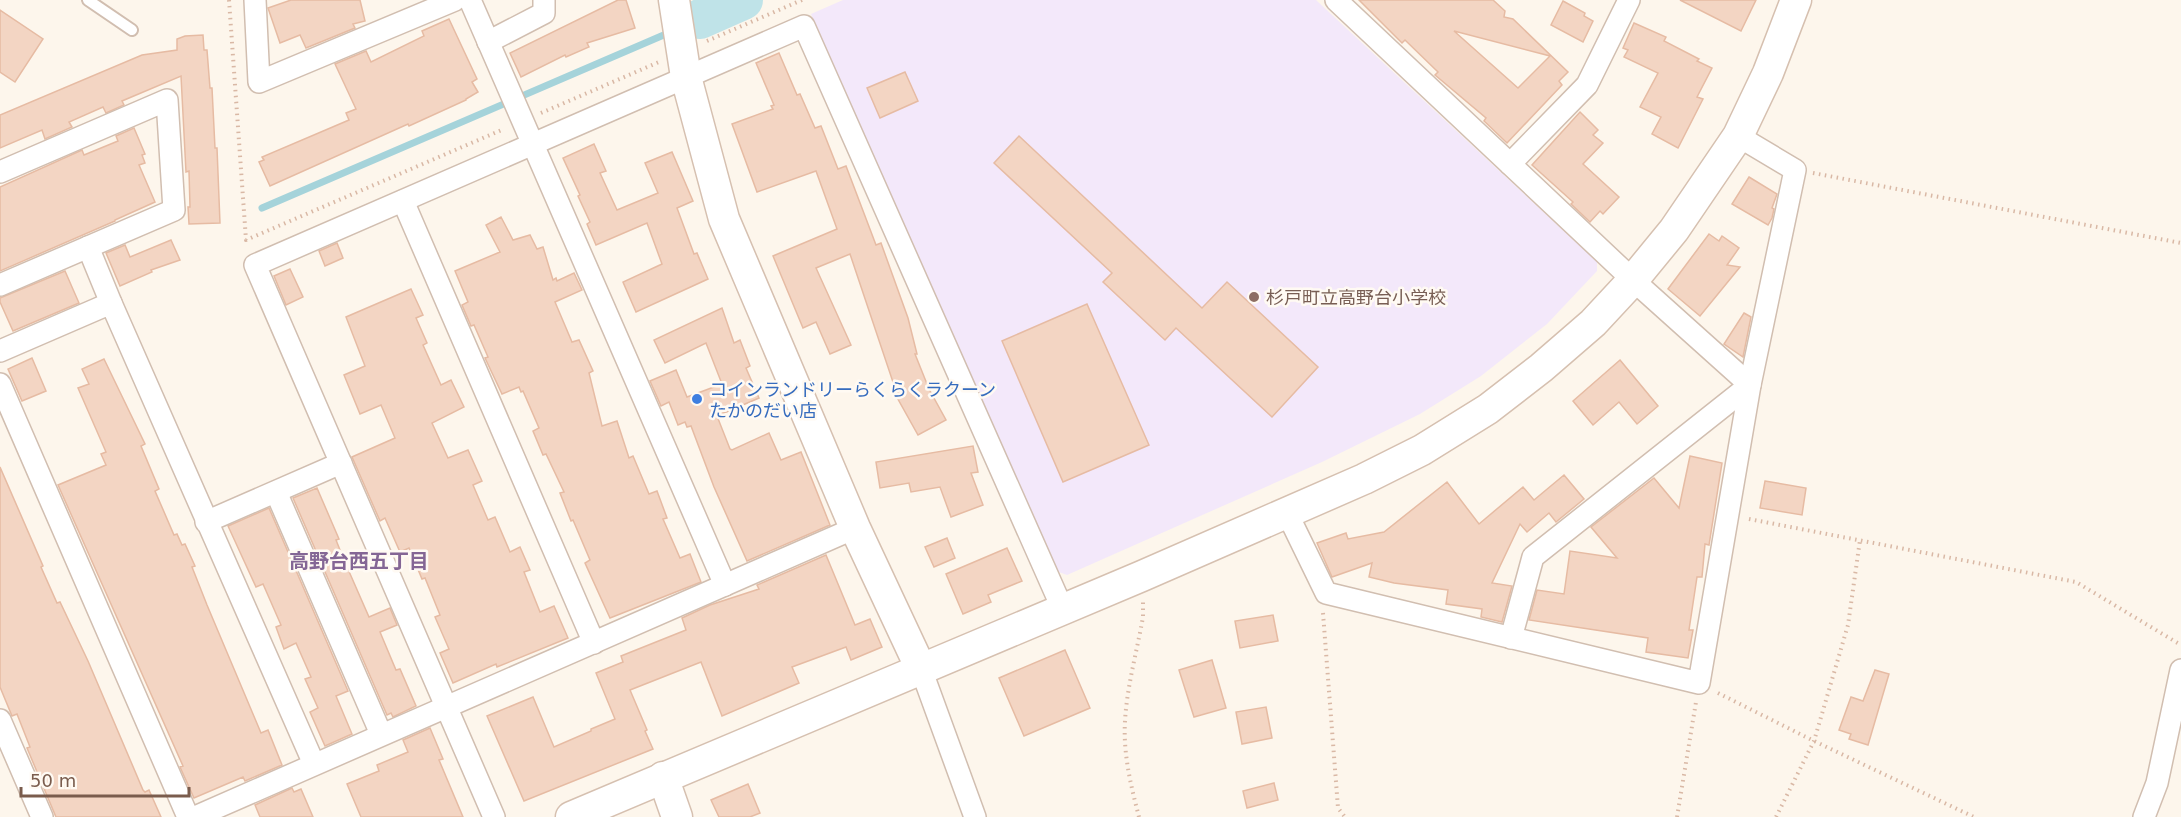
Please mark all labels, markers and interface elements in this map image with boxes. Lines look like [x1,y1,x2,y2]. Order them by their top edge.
place label: 杉戸町立高野台小学校 [1266,287,1446,308]
marker: 杉戸町立高野台小学校 [1247,290,1261,304]
place label: コインランドリーらくらくラクーン たかのだい店 [709,379,996,421]
marker: コインランドリーらくらくラクーン たかのだい店 [690,392,704,406]
district label: 高野台西五丁目 [289,549,429,573]
scale bar [21,760,189,798]
text: 50 m [30,770,76,791]

